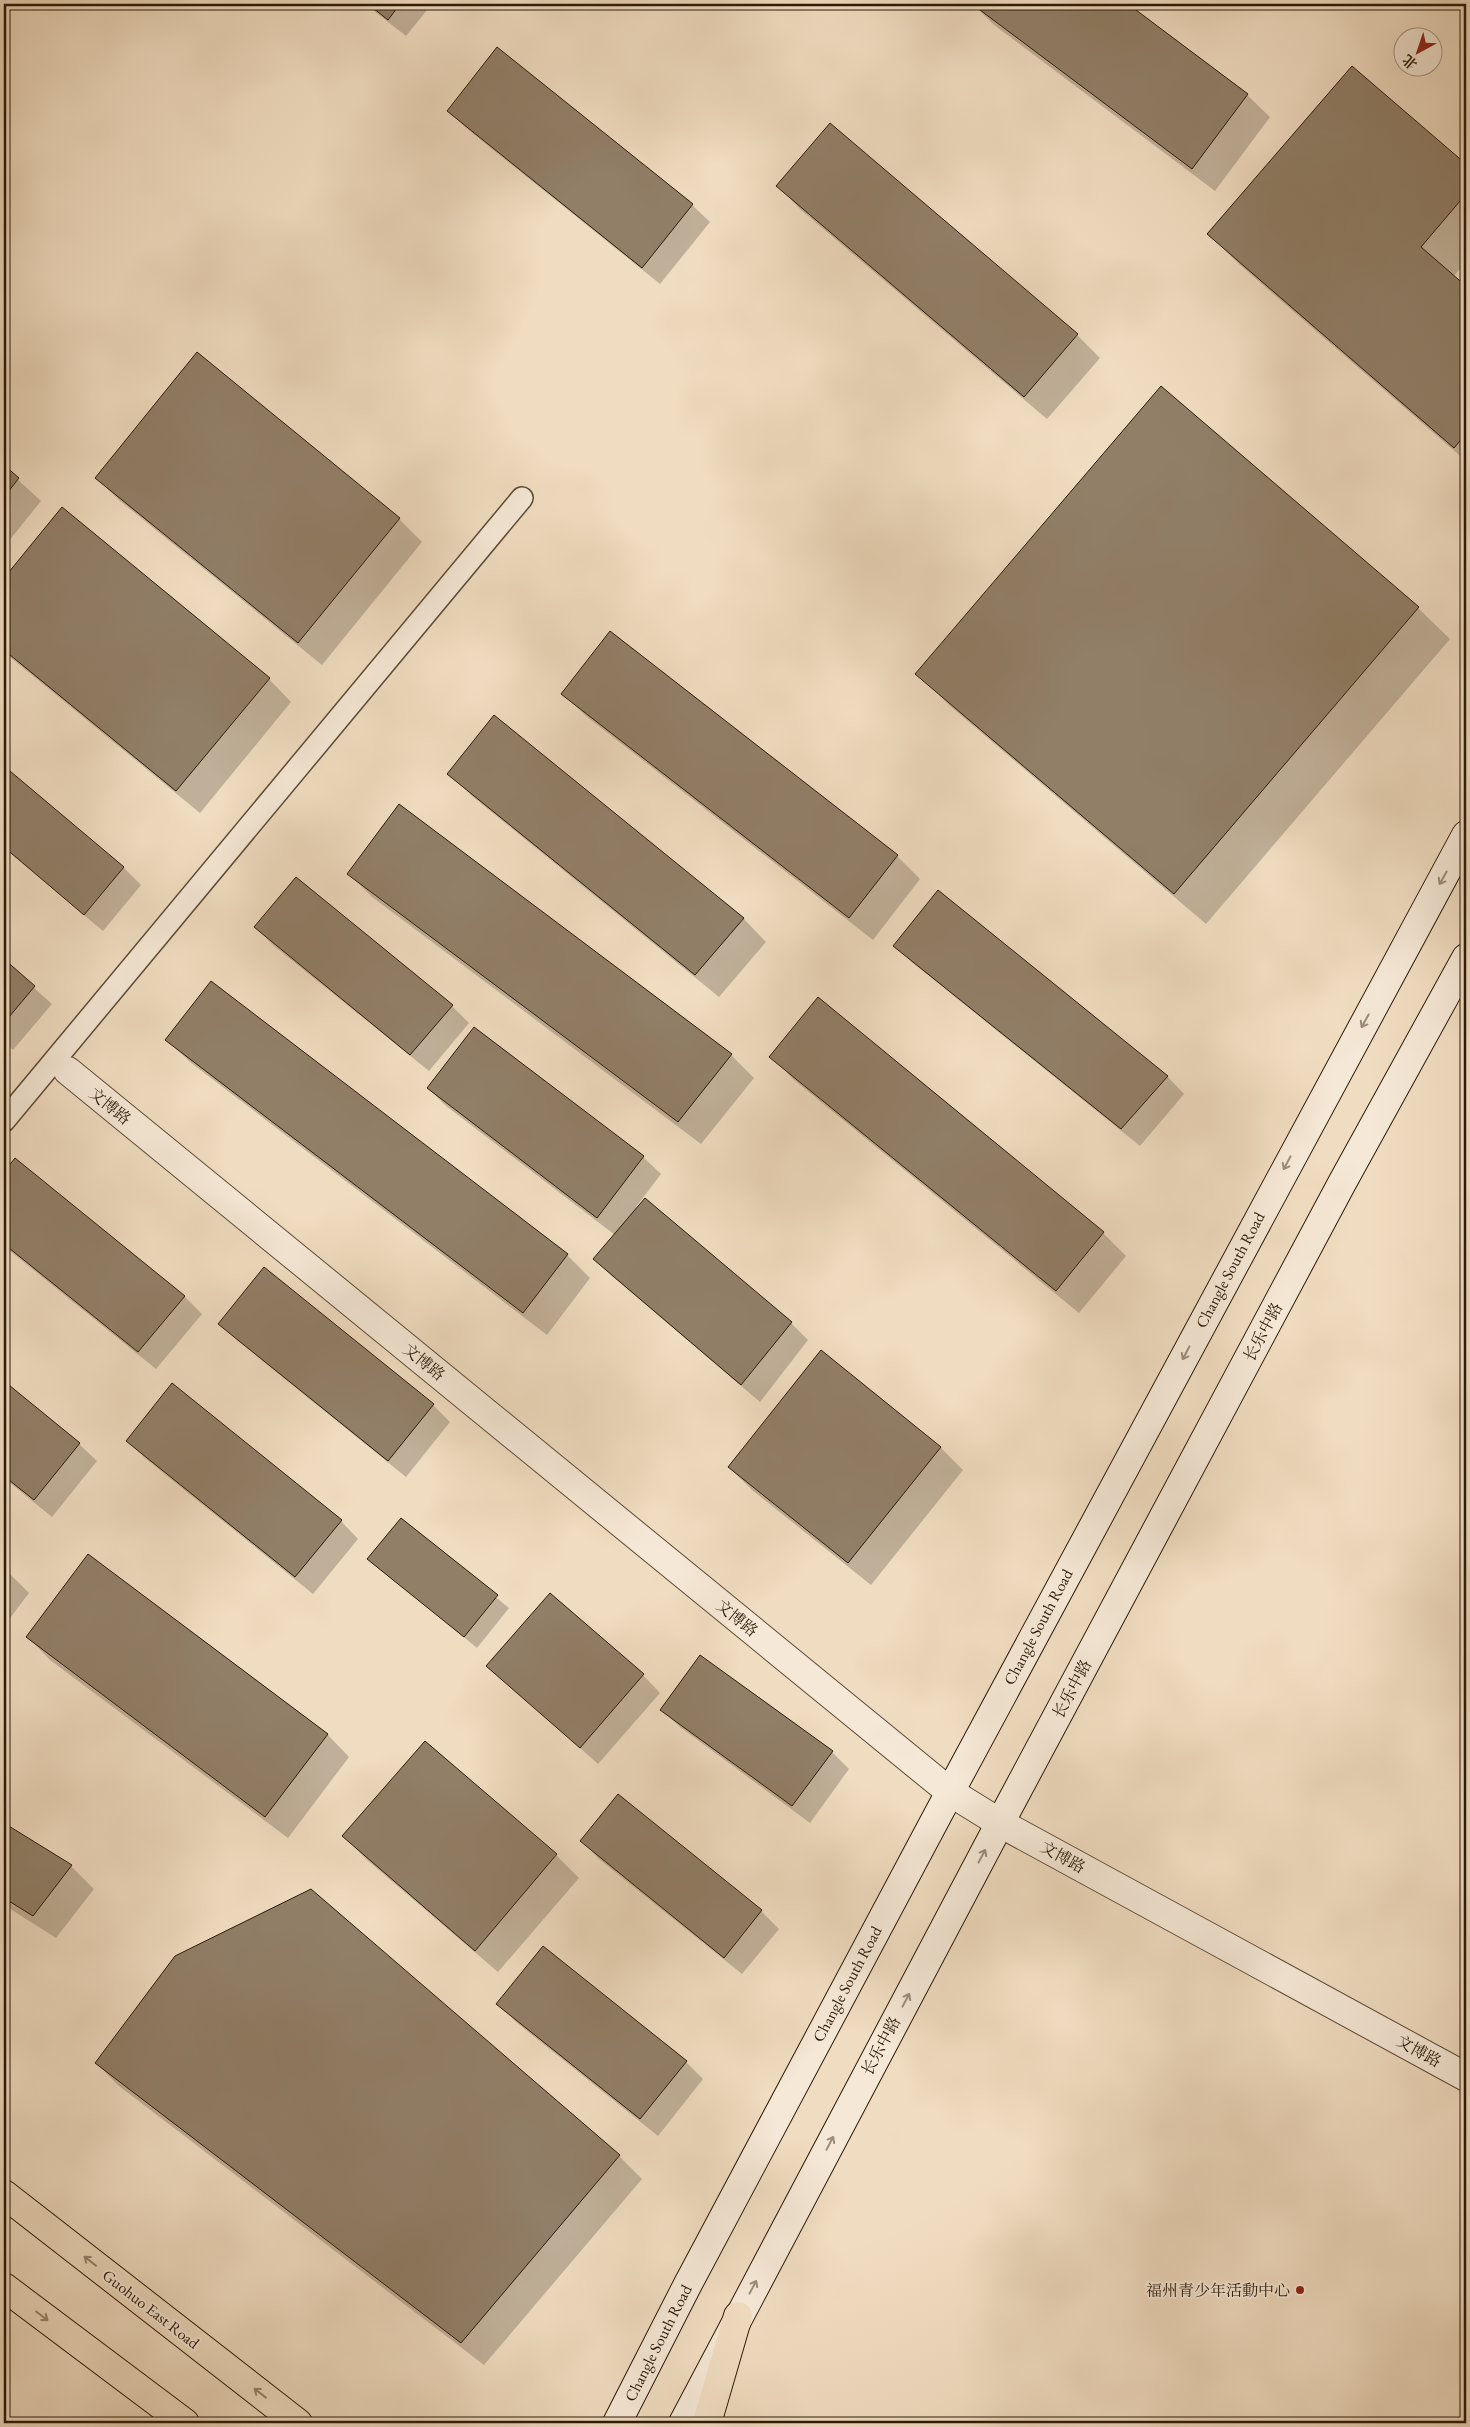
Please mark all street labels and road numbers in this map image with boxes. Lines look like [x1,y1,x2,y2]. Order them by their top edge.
street label: 文博路 [85,1083,135,1129]
street label: Changle South Road [1191,1208,1270,1332]
street label: 长乐中路 [1239,1299,1287,1365]
street label: 文博路 [399,1339,449,1385]
street label: Changle South Road [999,1565,1078,1689]
street label: 文博路 [712,1595,762,1641]
street label: 长乐中路 [1048,1656,1096,1722]
street label: 文博路 [1037,1836,1089,1878]
street label: Changle South Road [808,1922,887,2046]
street label: 长乐中路 [857,2013,905,2079]
street label: 文博路 [1393,2030,1445,2072]
street label: Guohuo East Road [98,2265,204,2354]
street label: Changle South Road [619,2280,697,2405]

